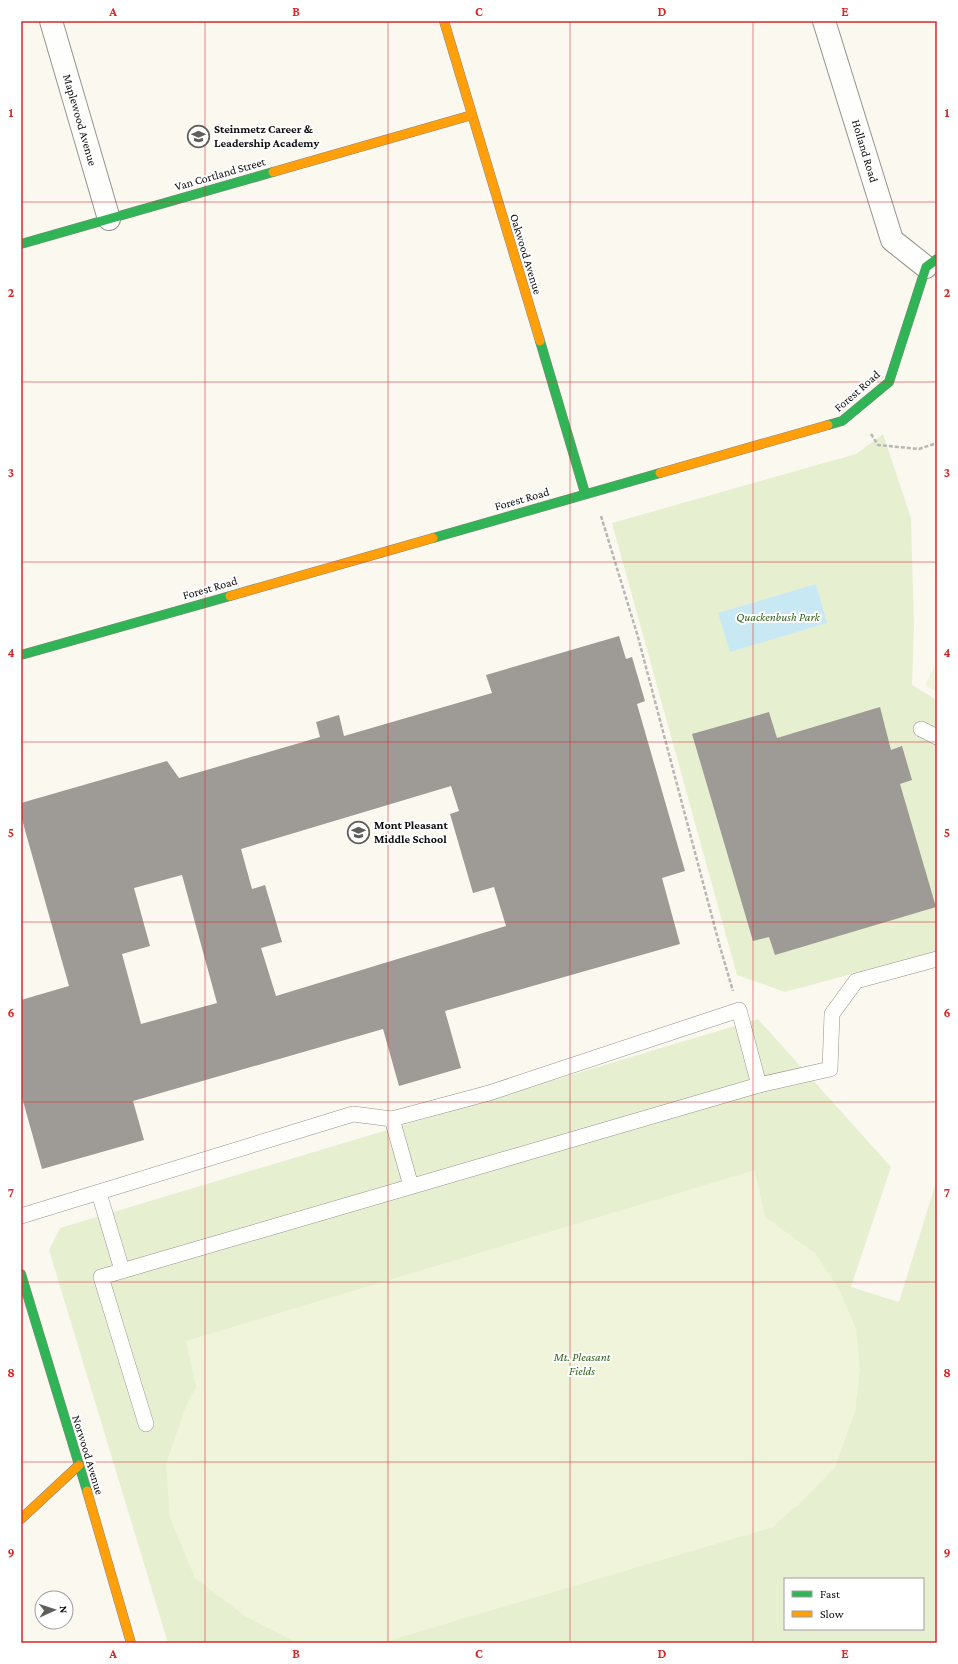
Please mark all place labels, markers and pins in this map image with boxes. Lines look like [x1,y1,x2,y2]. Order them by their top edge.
place label: Steinmetz Career & Leadership Academy [214,122,319,150]
school or university icon: Steinmetz Career & Leadership Academy [186,123,212,149]
place label: Mont Pleasant Middle School [374,818,448,846]
school or university icon: Mont Pleasant Middle School [346,819,372,845]

